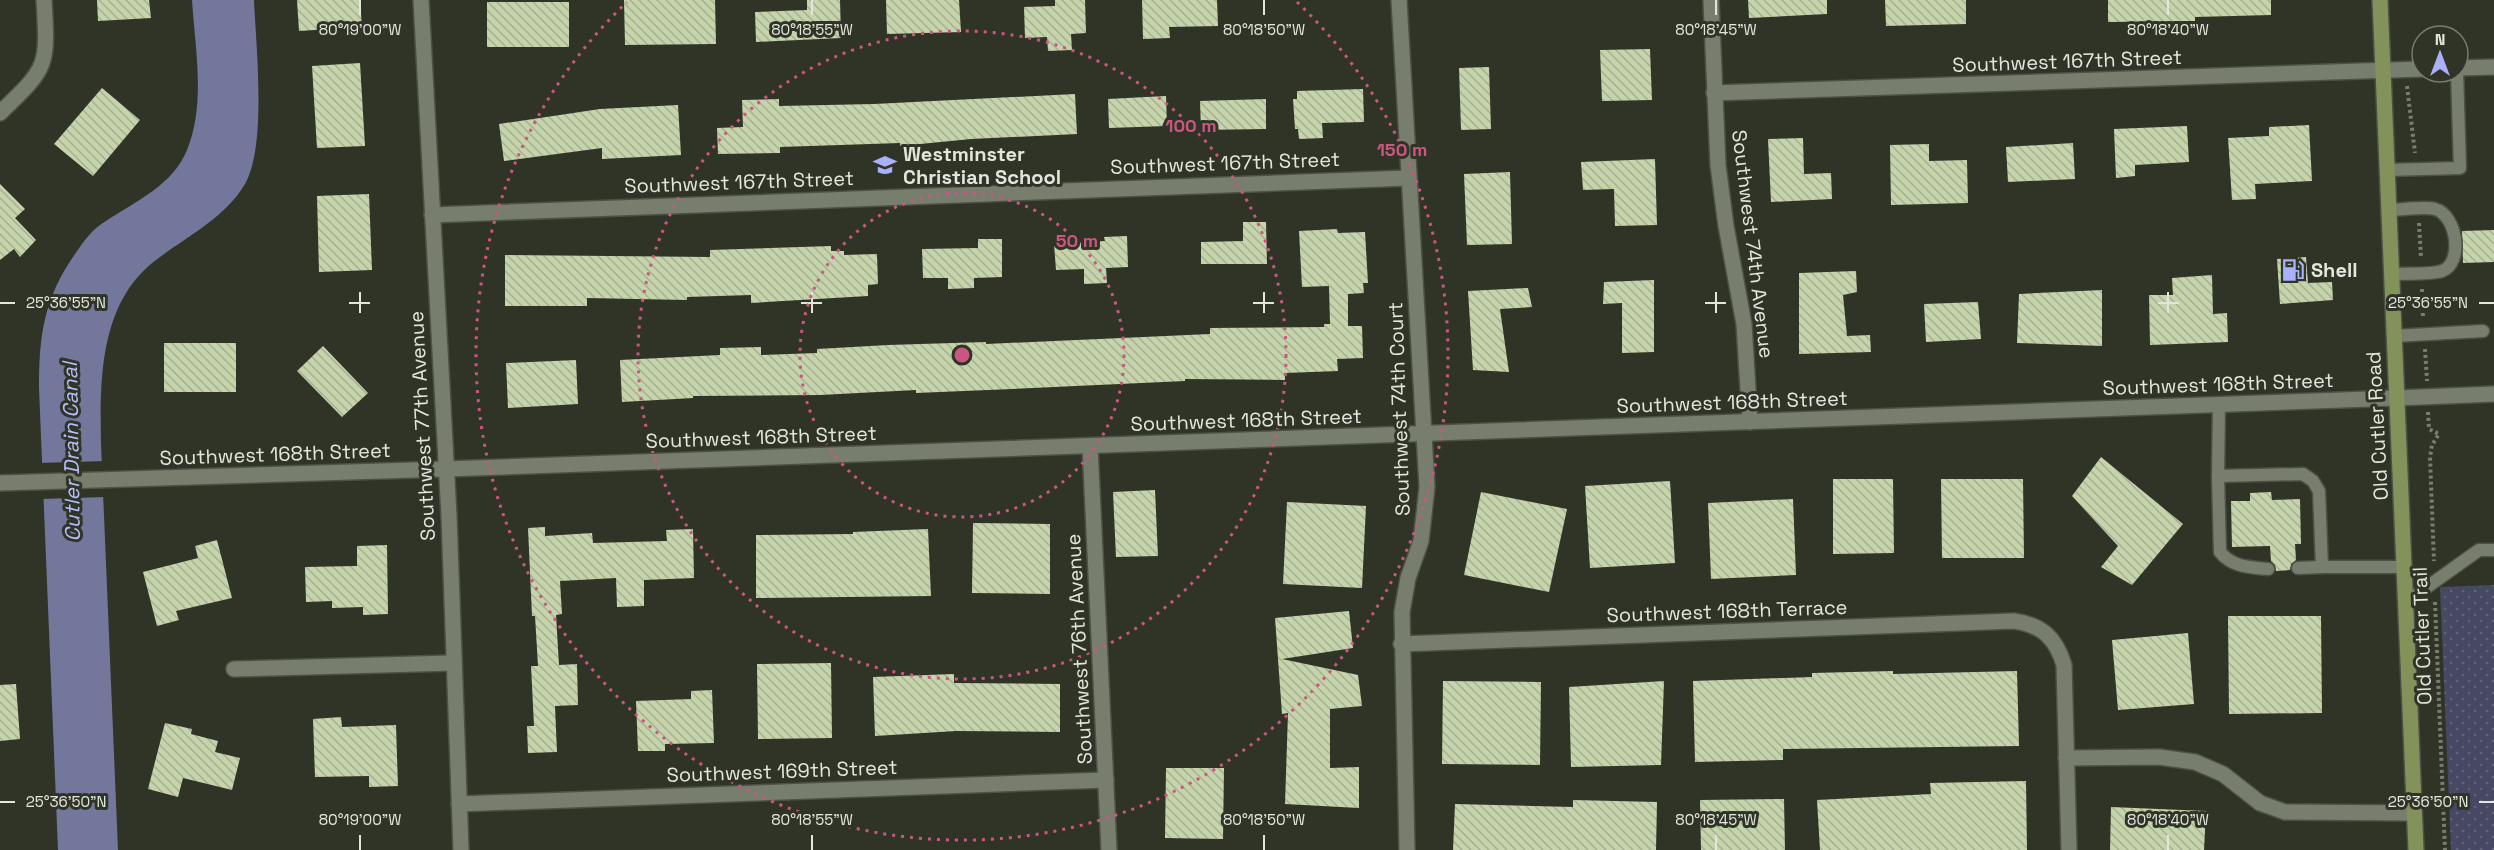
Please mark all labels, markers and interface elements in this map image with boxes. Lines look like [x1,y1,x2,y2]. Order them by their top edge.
text: 80°19'00"W [319,20,401,39]
text: 80°18'55"W [771,20,853,39]
text: 80°18'50"W [1223,20,1305,39]
text: 80°18'45"W [1675,20,1757,39]
text: 80°18'40"W [2127,20,2209,39]
north arrow [2410,24,2470,84]
text: N [2435,29,2445,50]
street label: Southwest 167th Street [1952,44,2182,78]
text: 100 m [1165,114,1217,137]
street label: Southwest 74th Avenue [1726,128,1780,360]
text: 150 m [1377,138,1427,161]
place label: Westminster Christian School [903,141,1061,190]
street label: Southwest 167th Street [1110,146,1340,180]
school or university icon: Westminster Christian School [872,152,898,178]
street label: Southwest 167th Street [624,165,854,199]
text: 50 m [1056,229,1098,252]
fuel station icon: Shell [2280,257,2306,283]
place label: Shell [2311,257,2358,283]
text: 25°36'55"N [26,293,106,312]
text: 25°36'55"N [2388,293,2468,312]
street label: Southwest 74th Court [1382,302,1416,516]
street label: Southwest 77th Avenue [403,310,441,542]
centre of rings [952,345,972,365]
street label: Old Cutler Road [2360,351,2394,501]
water label: Cutler Drain Canal [56,359,86,542]
street label: Southwest 168th Street [2102,367,2334,401]
street label: Southwest 168th Street [1616,385,1848,419]
street label: Southwest 168th Street [1130,403,1362,437]
street label: Southwest 168th Street [645,420,877,454]
street label: Southwest 168th Street [159,437,391,471]
street label: Southwest 76th Avenue [1060,533,1098,765]
street label: Old Cutler Trail [2407,566,2437,706]
street label: Southwest 168th Terrace [1606,594,1848,628]
street label: Southwest 169th Street [666,754,898,788]
text: 25°36'50"N [26,792,106,811]
text: 25°36'50"N [2388,792,2468,811]
text: 80°19'00"W [319,810,401,829]
text: 80°18'55"W [771,810,853,829]
text: 80°18'50"W [1223,810,1305,829]
text: 80°18'45"W [1675,810,1757,829]
text: 80°18'40"W [2127,810,2209,829]

